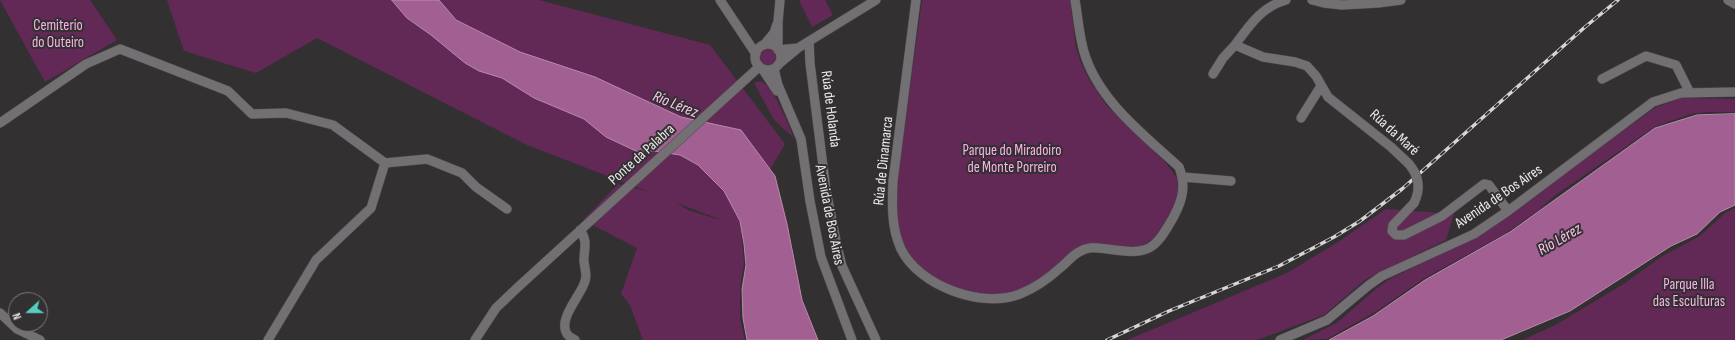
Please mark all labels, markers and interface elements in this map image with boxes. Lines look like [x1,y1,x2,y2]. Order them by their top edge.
park label: Cemiterio do Outeiro [32,17,84,52]
street label: Rúa de Holanda [816,70,844,148]
water label: Río Lérez [650,87,700,123]
street label: Rúa da Maré [1365,106,1423,160]
street label: Rúa de Dinamarca [870,116,898,206]
street label: Ponte da Palabra [605,121,679,189]
park label: Parque do Miradoiro de Monte Porreiro [963,142,1061,177]
street label: Avenida de Bos Aires [1452,161,1546,233]
street label: Avenida de Bos Aires [810,163,848,267]
water label: Río Lérez [1535,220,1585,260]
park label: Parque Illa das Esculturas [1653,276,1725,311]
north arrow [8,292,48,332]
text: N [10,311,24,321]

